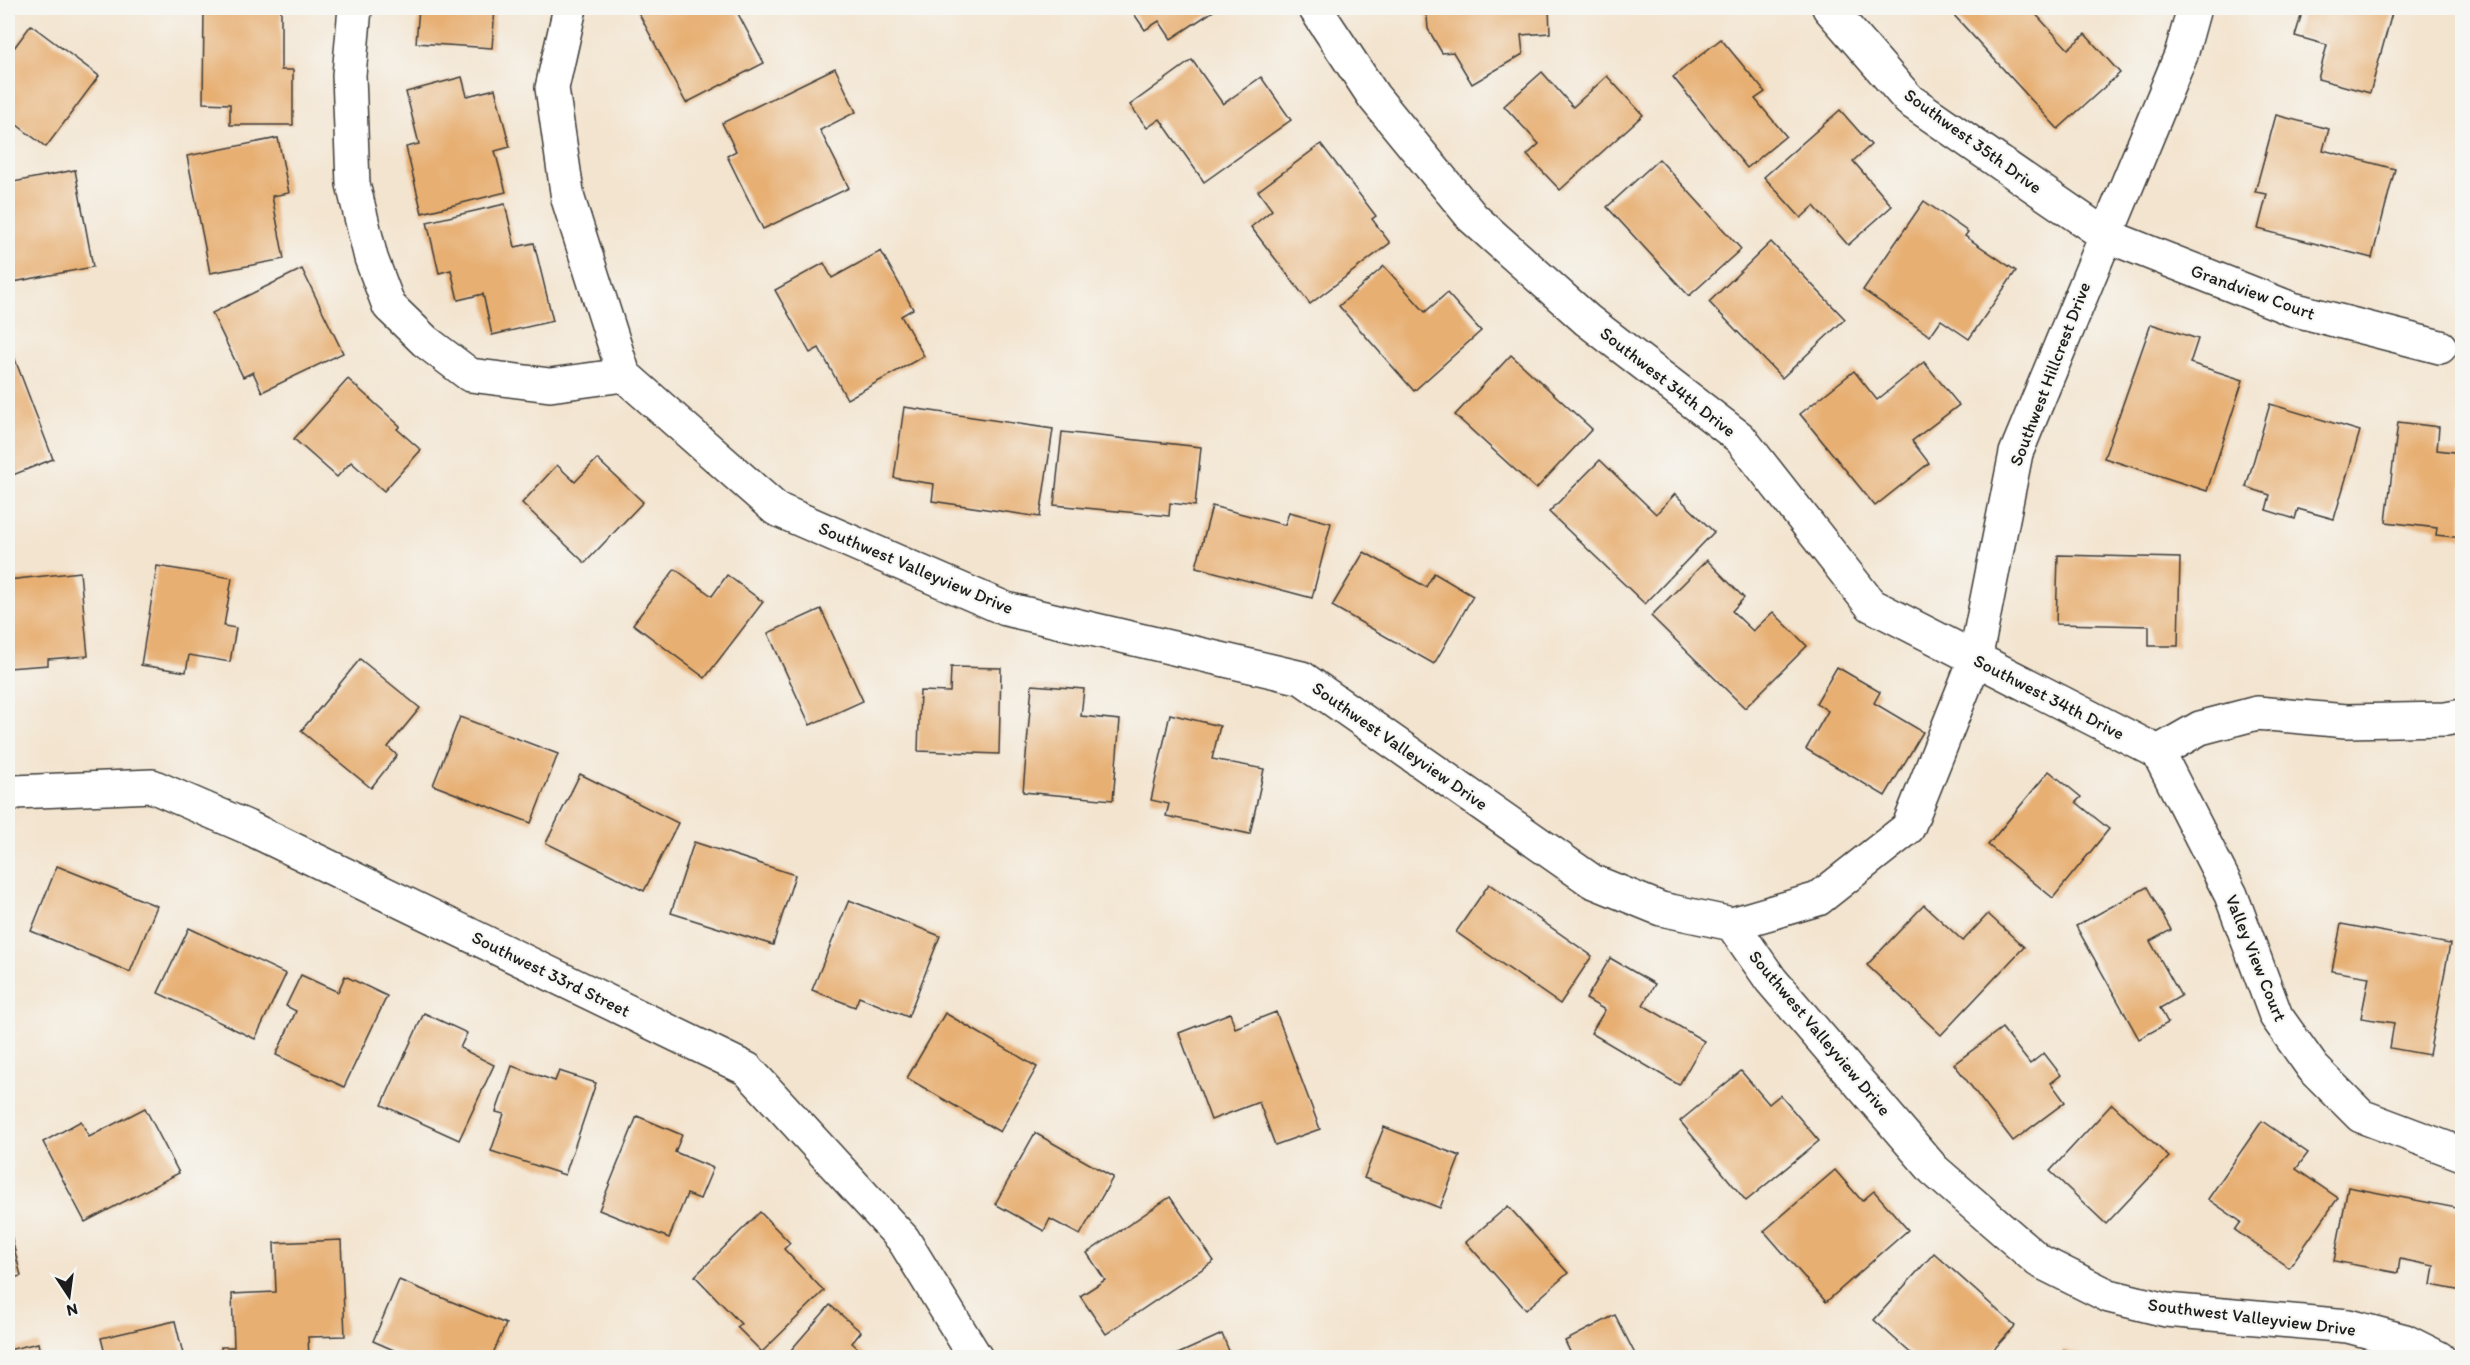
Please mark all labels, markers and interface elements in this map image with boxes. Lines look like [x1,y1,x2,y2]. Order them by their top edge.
street label: Southwest 35th Drive [1900,84,2046,198]
street label: Grandview Court [2188,259,2318,325]
street label: Southwest Hillcrest Drive [2005,279,2095,469]
street label: Southwest 34th Drive [1596,322,1740,442]
street label: Southwest Valleyview Drive [815,517,1017,619]
street label: Southwest 34th Drive [1970,649,2128,745]
street label: Southwest Valleyview Drive [1308,677,1492,815]
street label: Valley View Court [2221,891,2292,1025]
street label: Southwest 33rd Street [468,926,634,1022]
street label: Southwest Valleyview Drive [1744,946,1896,1120]
north arrow [39,1266,99,1326]
street label: Southwest Valleyview Drive [2147,1293,2357,1341]
text: N [65,1300,80,1321]

